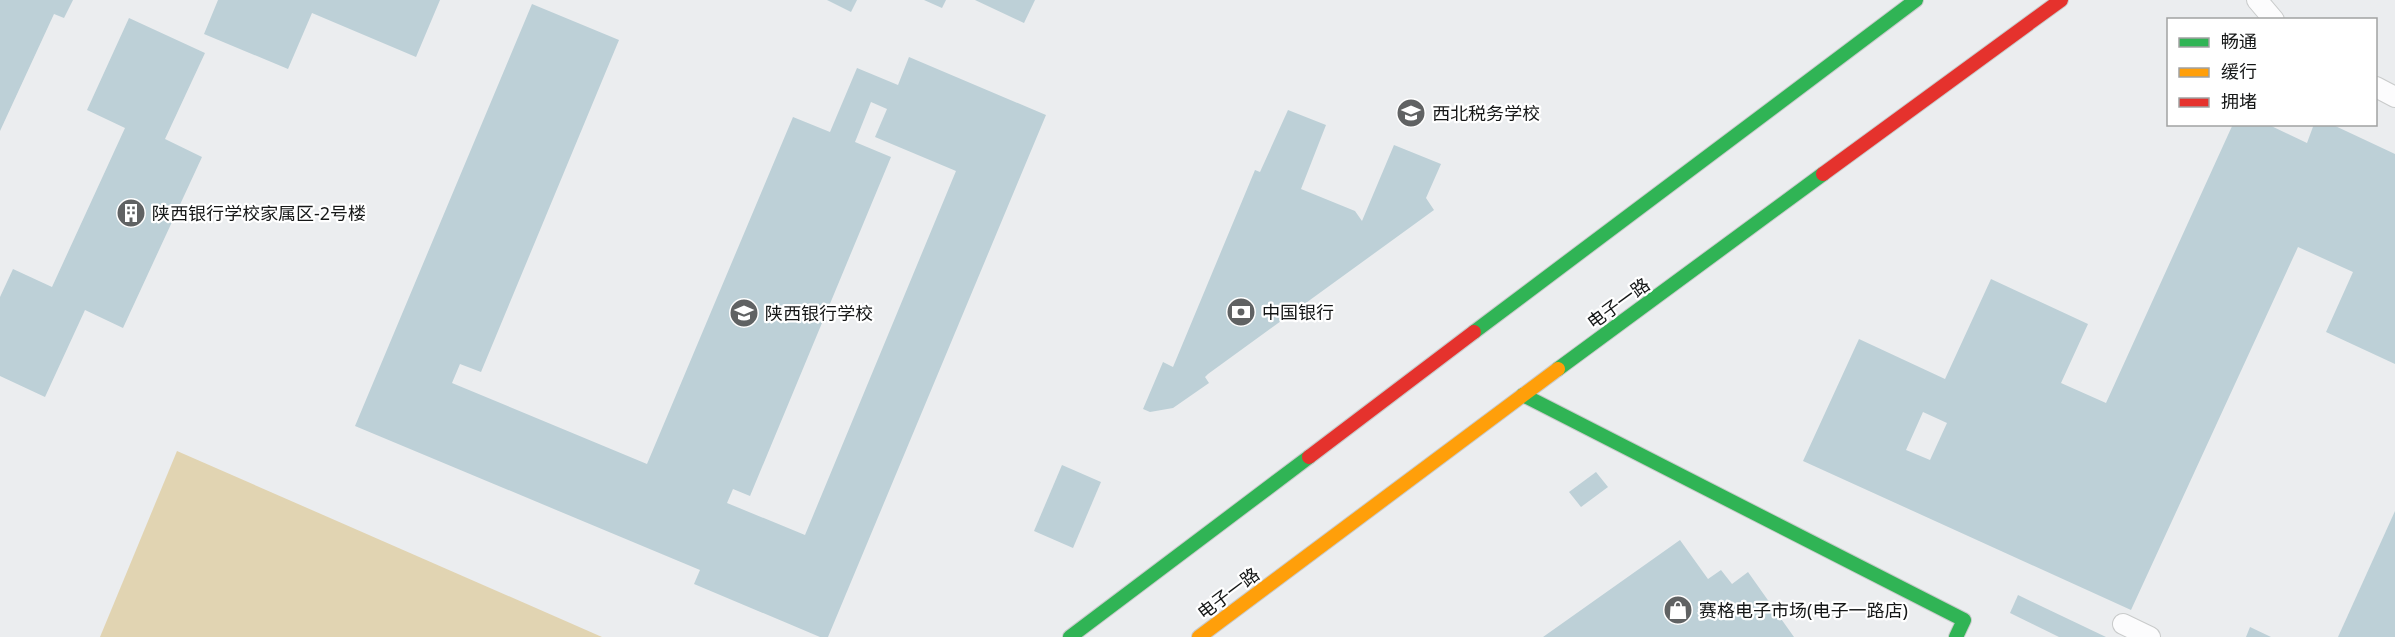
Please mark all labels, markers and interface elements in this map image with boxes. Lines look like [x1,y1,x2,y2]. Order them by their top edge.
legend [2167,18,2377,126]
text: 畅通 [2221,29,2257,53]
text: 缓行 [2221,59,2257,83]
text: 拥堵 [2221,89,2257,113]
school or university icon: 西北税务学校 [1395,97,1427,129]
place label: 西北税务学校 [1432,101,1540,125]
building icon: 陕西银行学校家属区-2号楼 [115,197,147,229]
place label: 陕西银行学校家属区-2号楼 [152,201,366,225]
street label: 电子一路 [1582,272,1654,334]
bank icon: 中国银行 [1225,296,1257,328]
school or university icon: 陕西银行学校 [728,297,760,329]
place label: 中国银行 [1262,300,1334,324]
place label: 陕西银行学校 [765,301,873,325]
street label: 电子一路 [1192,562,1264,624]
shop icon: 赛格电子市场(电子一路店) [1662,594,1694,626]
place label: 赛格电子市场(电子一路店) [1699,598,1908,622]

